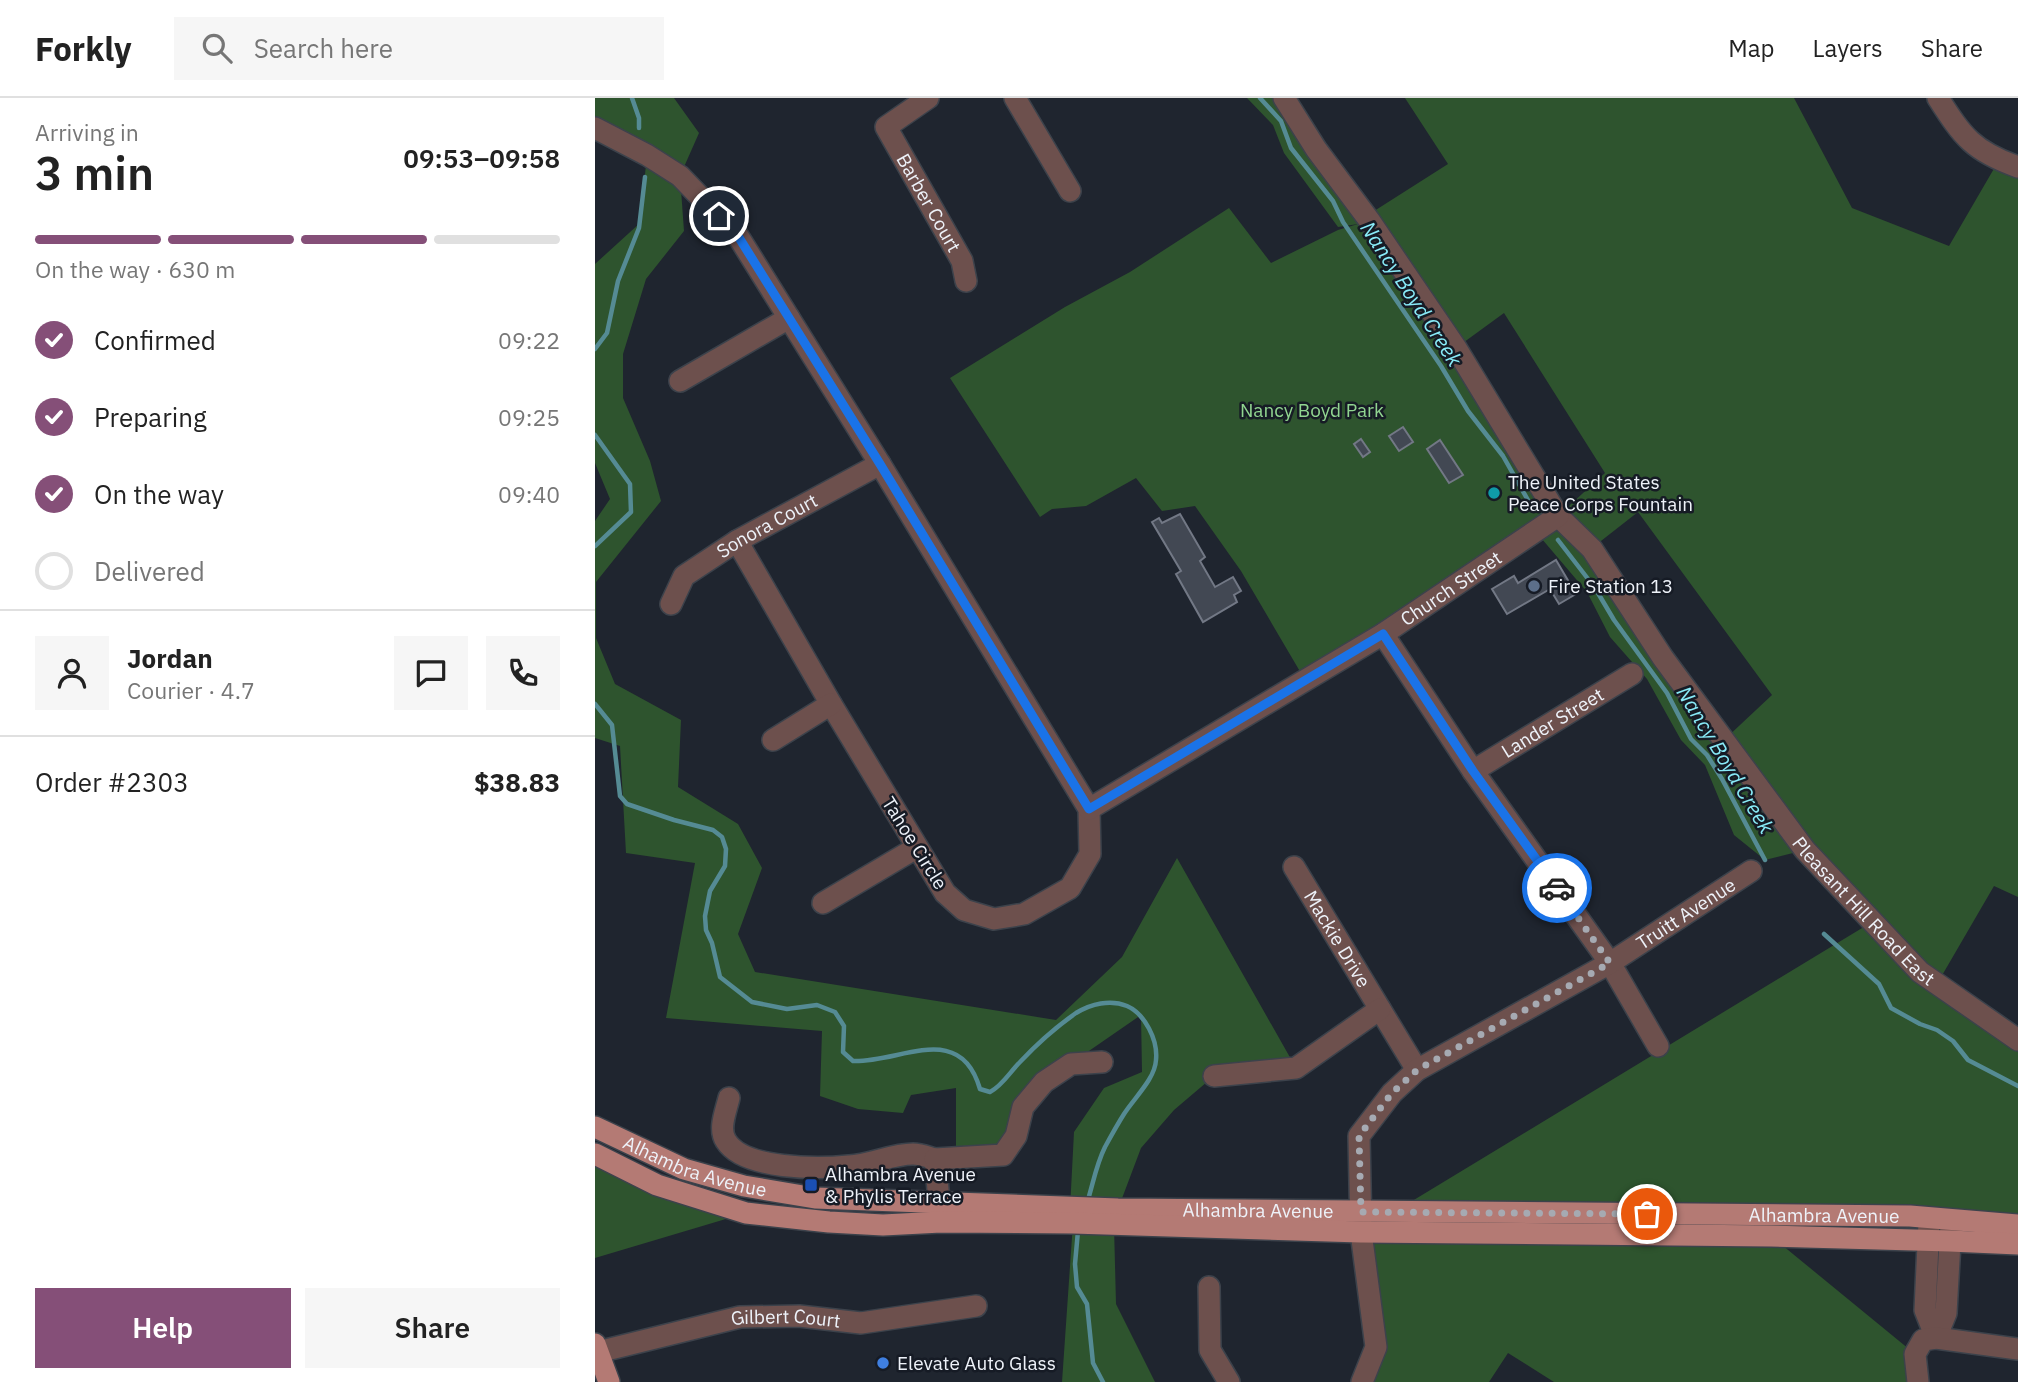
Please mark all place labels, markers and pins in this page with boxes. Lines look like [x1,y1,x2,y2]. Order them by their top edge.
pin [689,186,749,246]
place label: The United States Peace Corps Fountain [1508,470,1693,516]
marker: The United States Peace Corps Fountain [1486,485,1502,501]
place label: Fire Station 13 [1548,574,1673,598]
marker: Fire Station 13 [1526,578,1542,594]
place label: Alhambra Avenue & Phylis Terrace [825,1162,976,1208]
marker: Alhambra Avenue & Phylis Terrace [803,1177,819,1193]
pin [1617,1184,1677,1244]
place label: Elevate Auto Glass [897,1351,1056,1375]
marker: Elevate Auto Glass [875,1355,891,1371]

